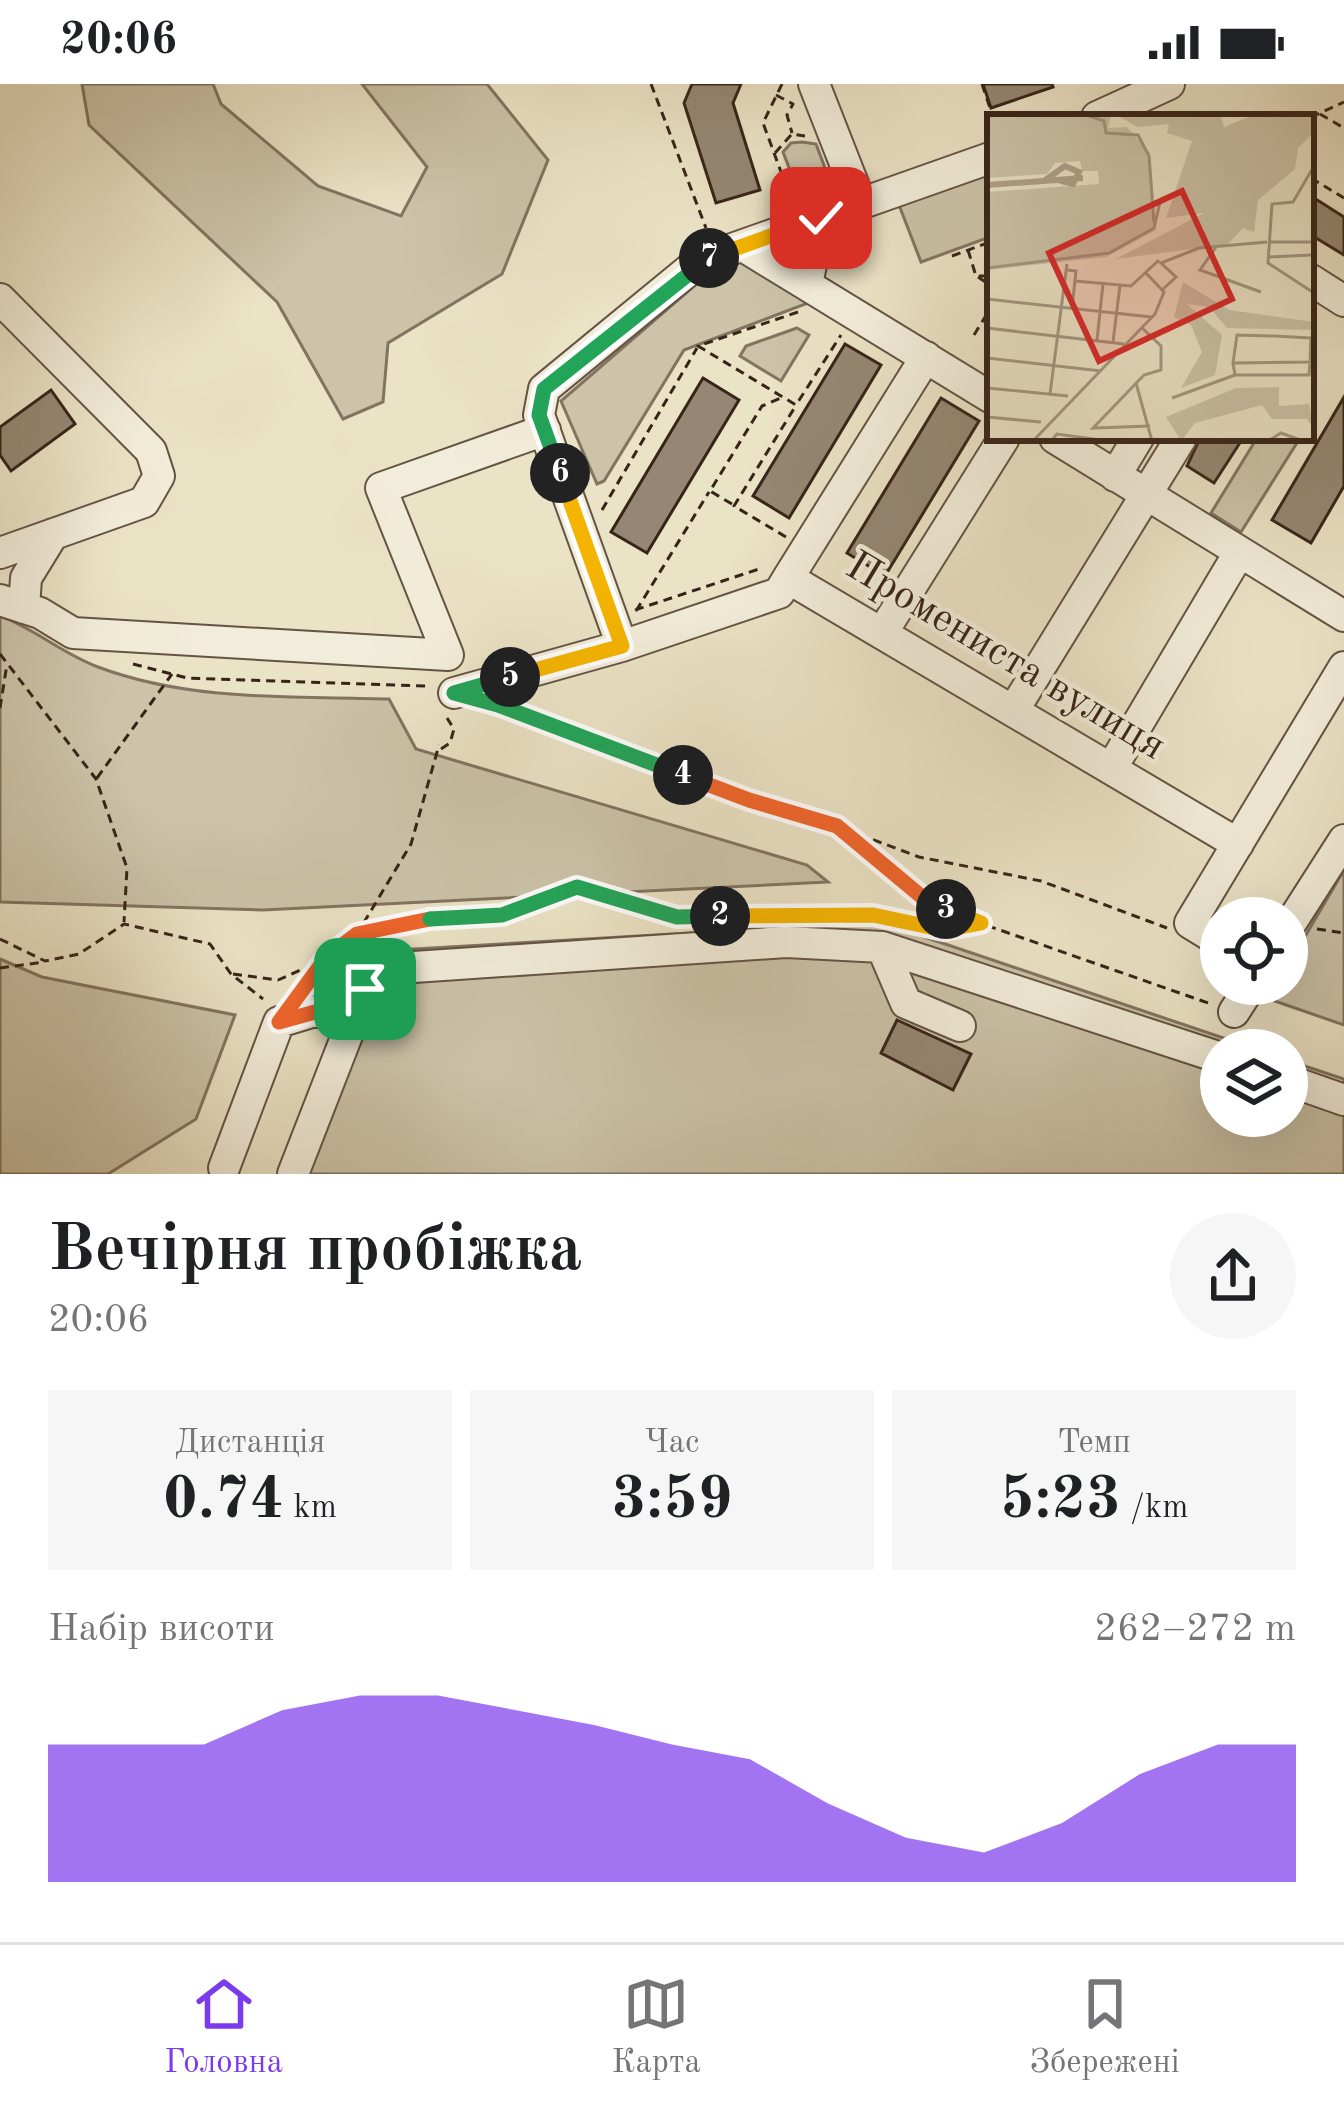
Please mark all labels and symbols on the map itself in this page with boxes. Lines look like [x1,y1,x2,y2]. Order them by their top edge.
inset map [987,114,1314,441]
pin [770,167,872,269]
pin: 7 [679,228,739,288]
pin: 6 [530,443,590,503]
street label: Промениста вулиця [838,545,1172,769]
pin: 5 [480,647,540,707]
pin: 4 [653,745,713,805]
pin: 3 [916,879,976,939]
pin: 2 [690,886,750,946]
pin [314,938,416,1040]

